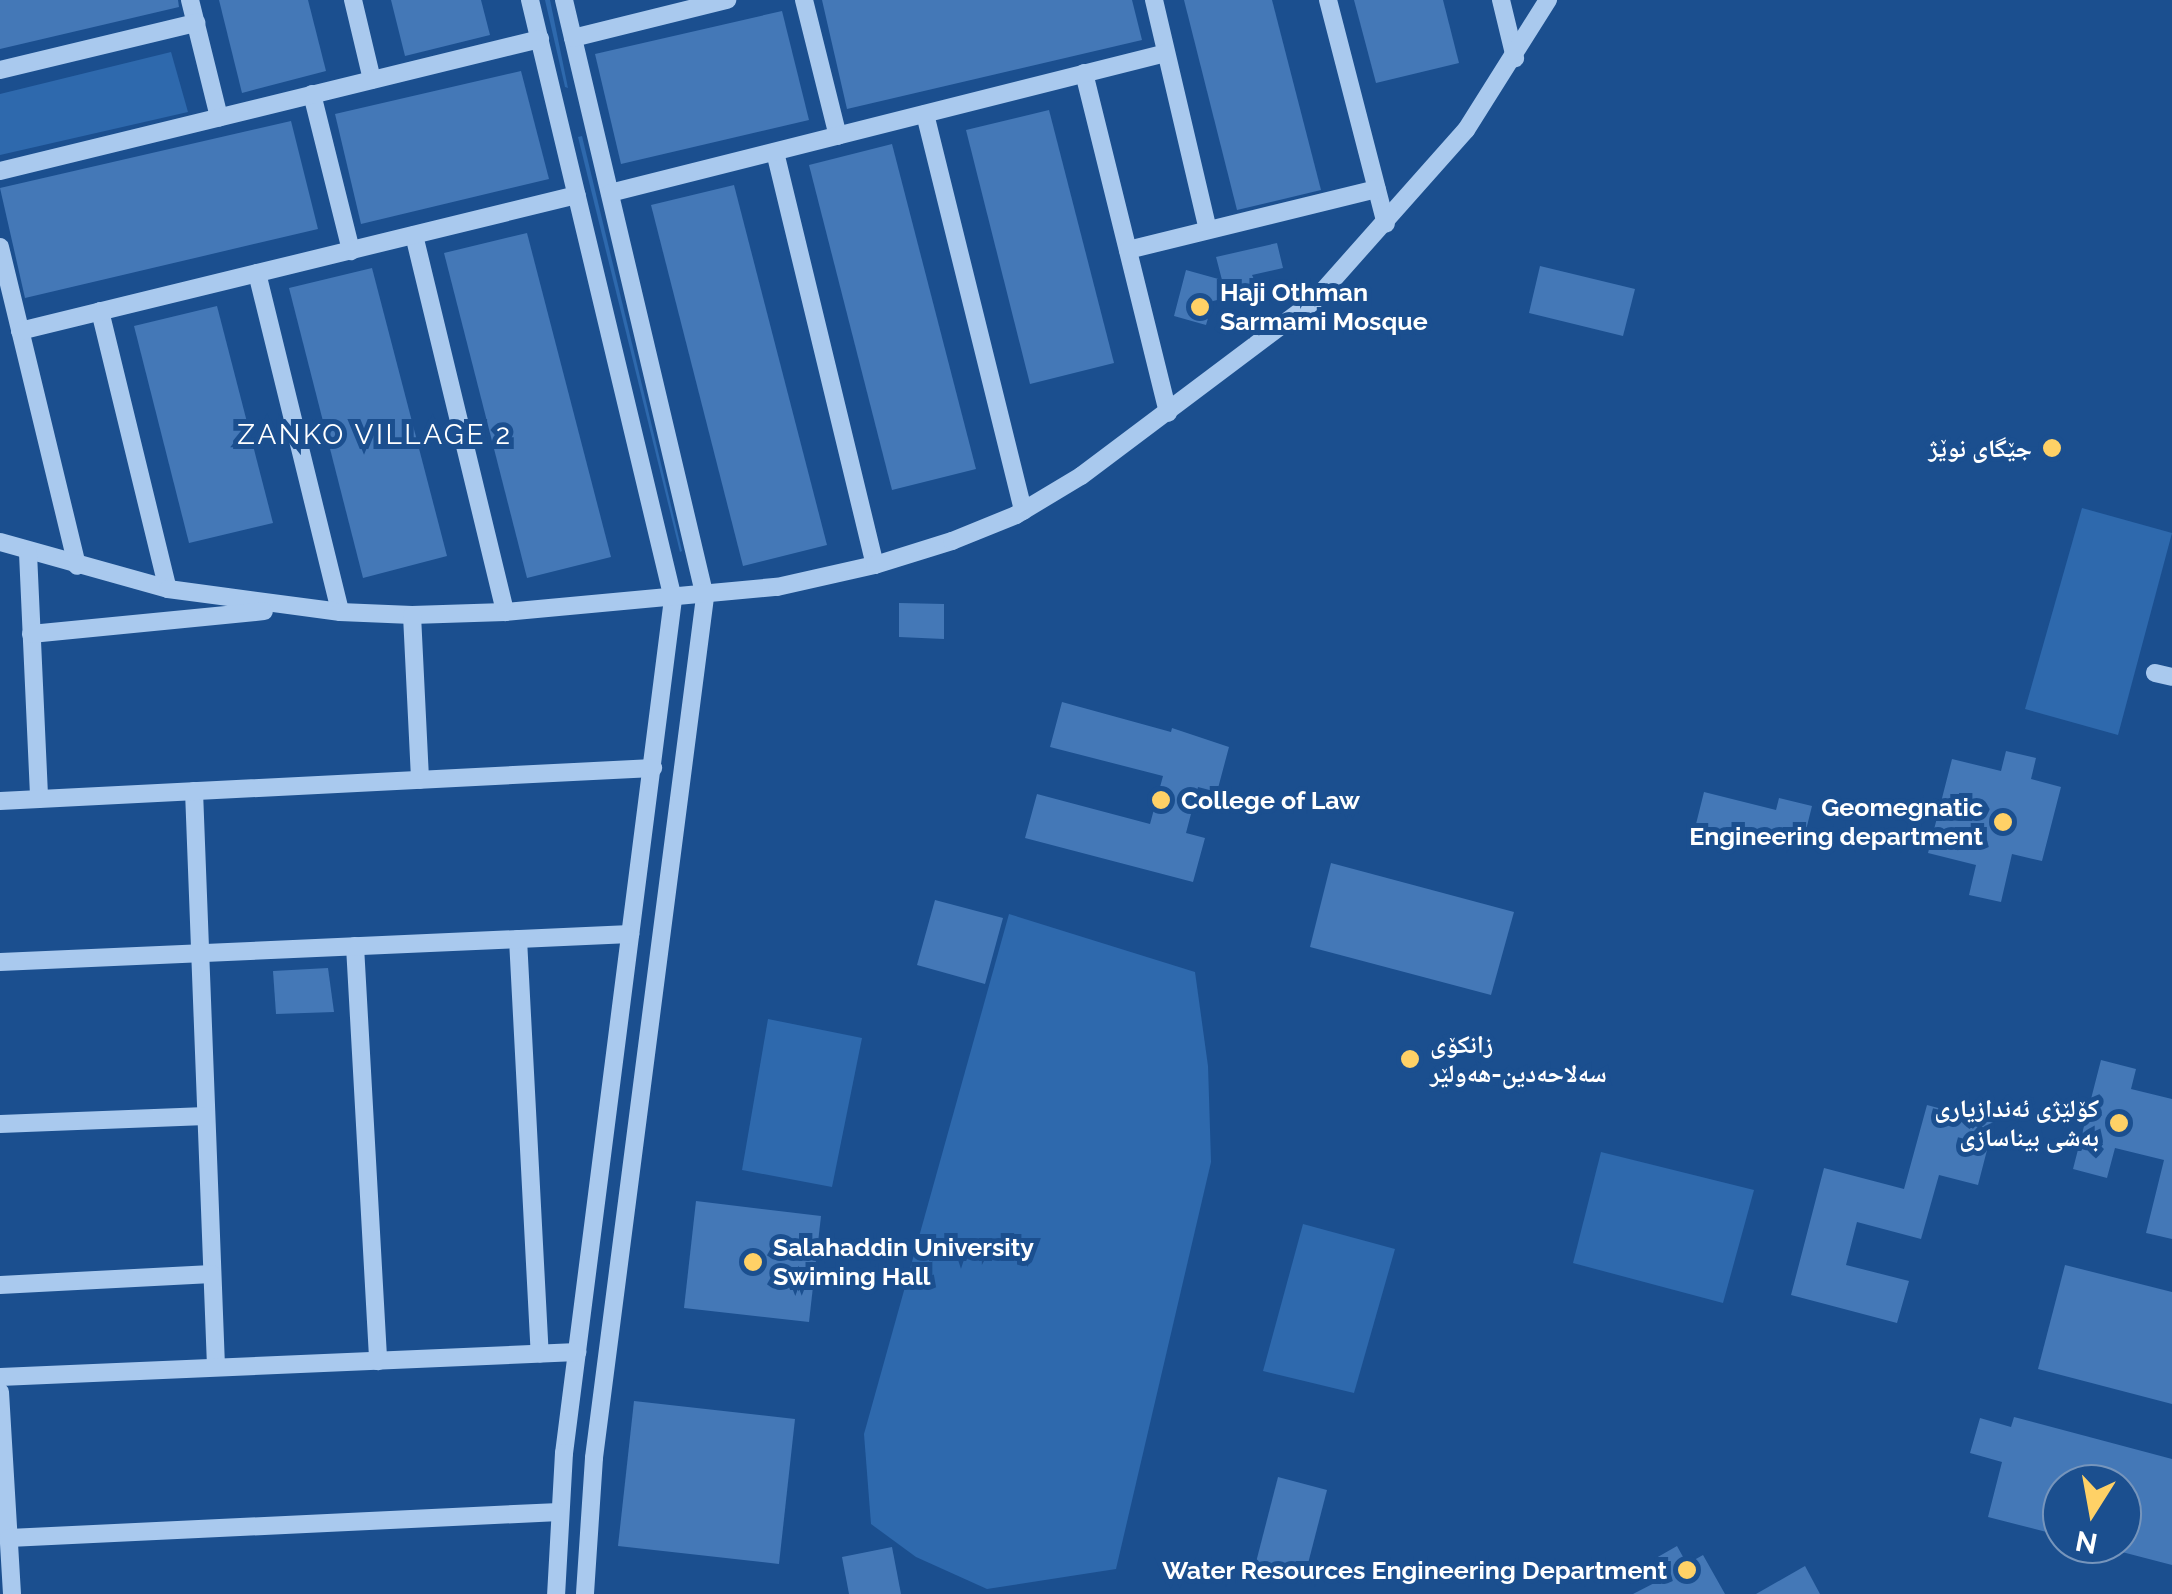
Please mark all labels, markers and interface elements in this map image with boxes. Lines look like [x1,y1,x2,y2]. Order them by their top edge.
place label: Haji Othman Sarmami Mosque [1220,278,1428,337]
marker: Haji Othman Sarmami Mosque [1189,296,1211,318]
district label: ZANKO VILLAGE 2 [237,418,513,452]
place label: جێگای نوێژ [1928,433,2032,463]
marker: جێگای نوێژ [2041,437,2063,459]
place label: College of Law [1181,785,1361,815]
marker: College of Law [1150,789,1172,811]
place label: Geomegnatic Engineering department [1689,793,1983,852]
marker: Geomegnatic Engineering department [1992,811,2014,833]
place label: زانکۆی سەلاحەدین-هەولێر [1430,1030,1607,1089]
marker: زانکۆی سەلاحەدین-هەولێر [1399,1048,1421,1070]
place label: کۆلێژی ئەندازیاری بەشی بیناسازی [1934,1094,2099,1153]
marker: کۆلێژی ئەندازیاری بەشی بیناسازی [2108,1112,2130,1134]
place label: Salahaddin University Swiming Hall [773,1233,1034,1292]
marker: Salahaddin University Swiming Hall [742,1251,764,1273]
north arrow [2042,1464,2142,1564]
text: N [2073,1524,2100,1560]
place label: Water Resources Engineering Department [1161,1555,1667,1585]
marker: Water Resources Engineering Department [1676,1559,1698,1581]

